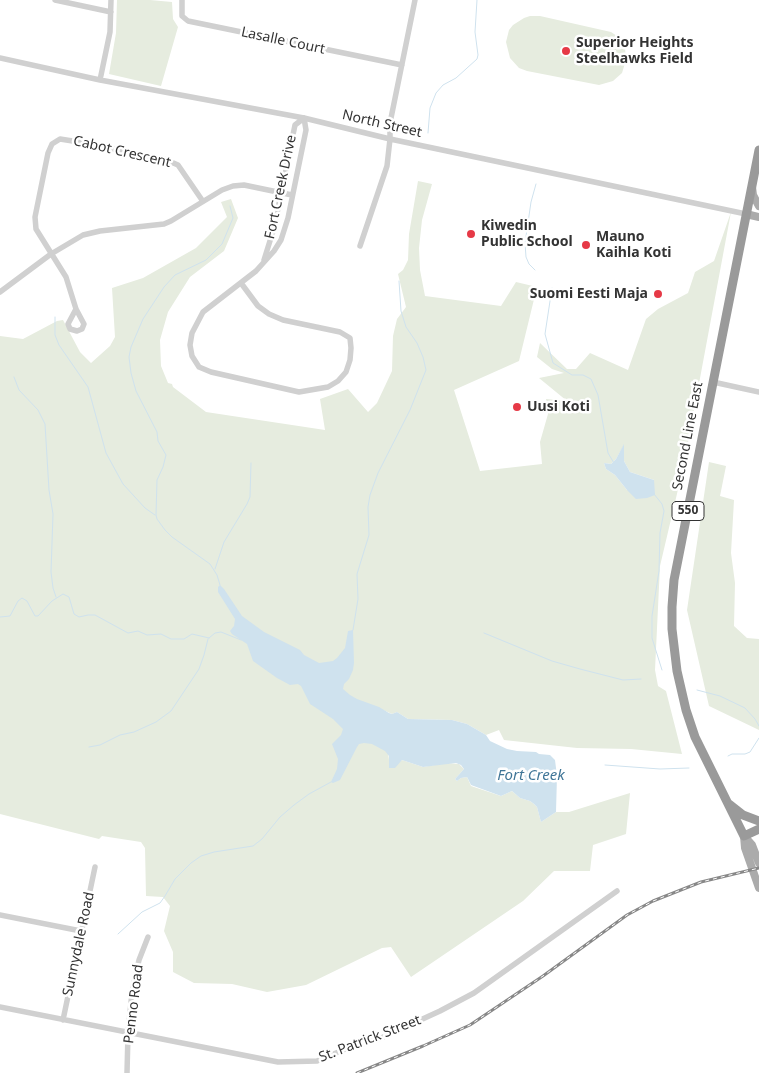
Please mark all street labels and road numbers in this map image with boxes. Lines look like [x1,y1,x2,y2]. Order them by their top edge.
street label: Lasalle Court [240,24,326,58]
street label: North Street [340,107,424,141]
street label: Cabot Crescent [72,133,172,171]
street label: Fort Creek Drive [262,133,300,241]
street label: Second Line East [669,380,707,492]
road number: 550 [672,502,704,520]
street label: Sunnydale Road [60,890,98,998]
street label: Penno Road [121,964,147,1044]
street label: St. Patrick Street [317,1012,423,1066]

